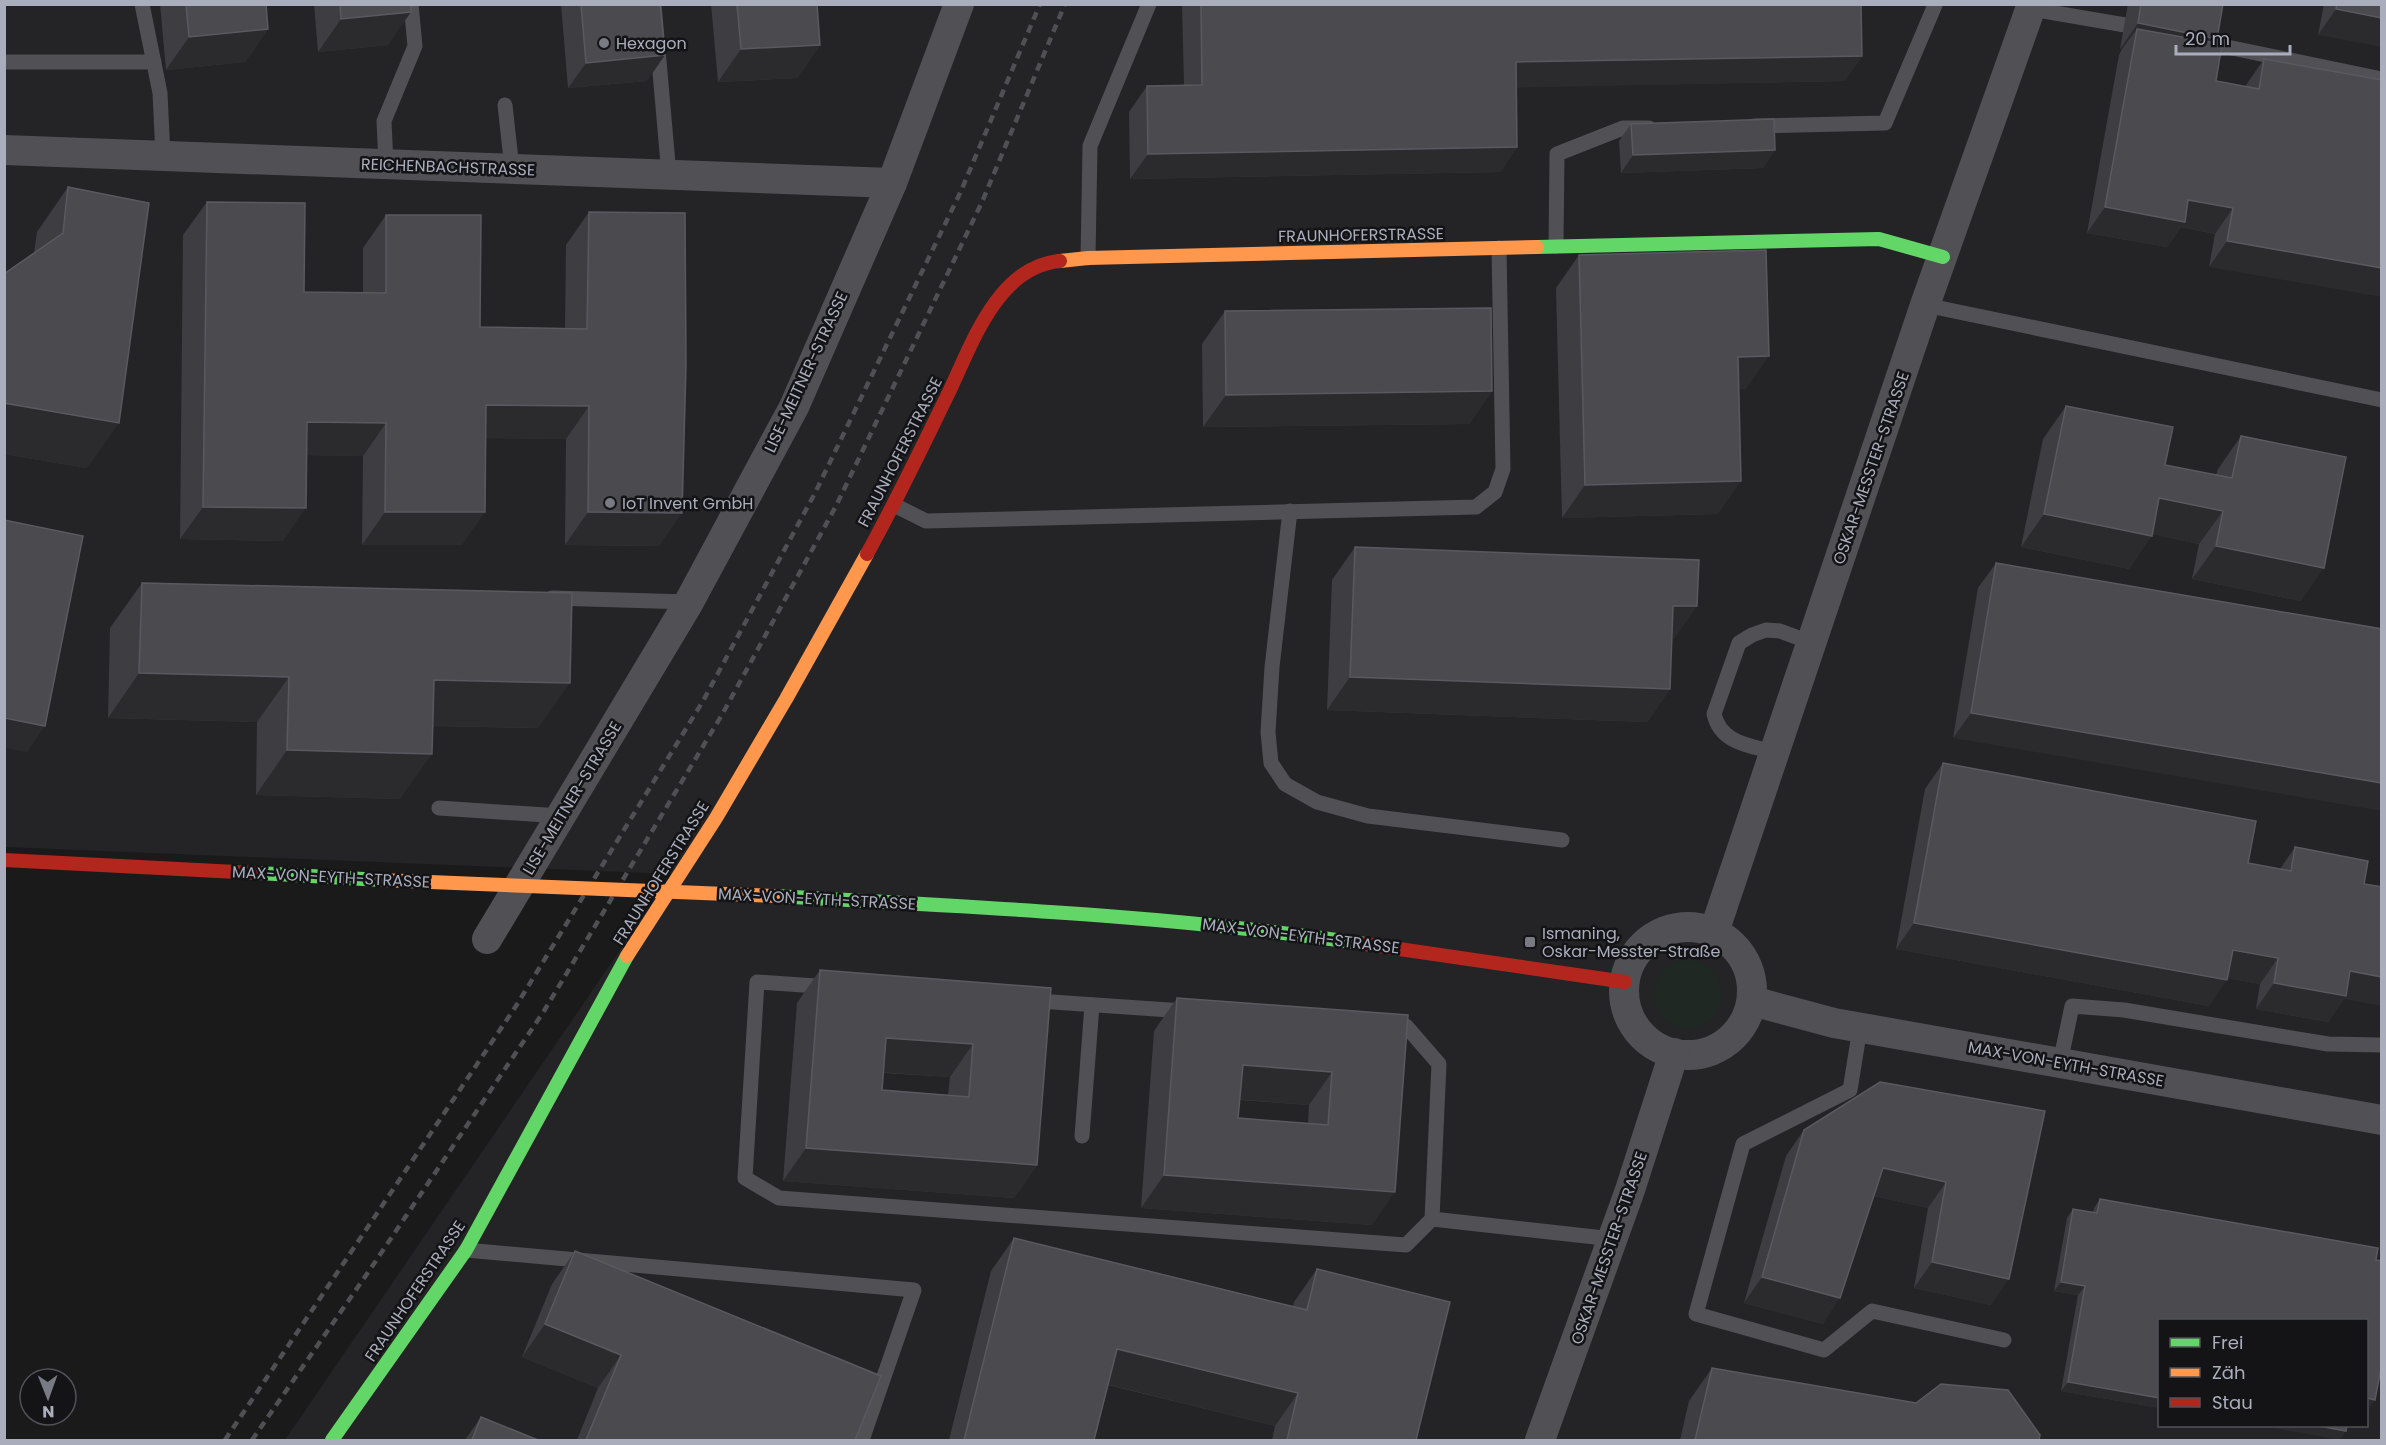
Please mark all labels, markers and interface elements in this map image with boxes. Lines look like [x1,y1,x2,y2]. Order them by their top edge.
scale bar [2176,18,2290,56]
text: 20 m [2185,26,2230,51]
place label: Hexagon [616,32,687,55]
marker: Hexagon [597,36,611,50]
street label: REICHENBACHSTRASSE [360,152,536,182]
street label: FRAUNHOFERSTRASSE [1278,222,1444,248]
street label: LISE-MEITNER-STRASSE [759,288,853,456]
street label: OSKAR-MESSTER-STRASSE [1827,368,1915,568]
street label: FRAUNHOFERSTRASSE [852,373,948,531]
place label: IoT Invent GmbH [622,492,753,515]
marker: IoT Invent GmbH [603,496,617,510]
street label: LISE-MEITNER-STRASSE [517,717,627,879]
street label: FRAUNHOFERSTRASSE [607,797,715,949]
street label: MAX-VON-EYTH-STRASSE [231,860,431,894]
street label: MAX-VON-EYTH-STRASSE [717,882,917,916]
street label: MAX-VON-EYTH-STRASSE [1201,912,1401,960]
place label: Ismaning, Oskar-Messter-Straße [1542,922,1721,963]
marker: Ismaning, Oskar-Messter-Straße [1523,935,1537,949]
street label: MAX-VON-EYTH-STRASSE [1966,1035,2166,1093]
street label: OSKAR-MESSTER-STRASSE [1565,1148,1653,1348]
street label: FRAUNHOFERSTRASSE [359,1216,471,1366]
legend [2158,1319,2368,1427]
text: Frei [2212,1330,2243,1355]
text: Zäh [2212,1360,2245,1385]
north arrow [18,1367,78,1427]
text: Stau [2212,1390,2253,1415]
text: N [42,1400,54,1423]

